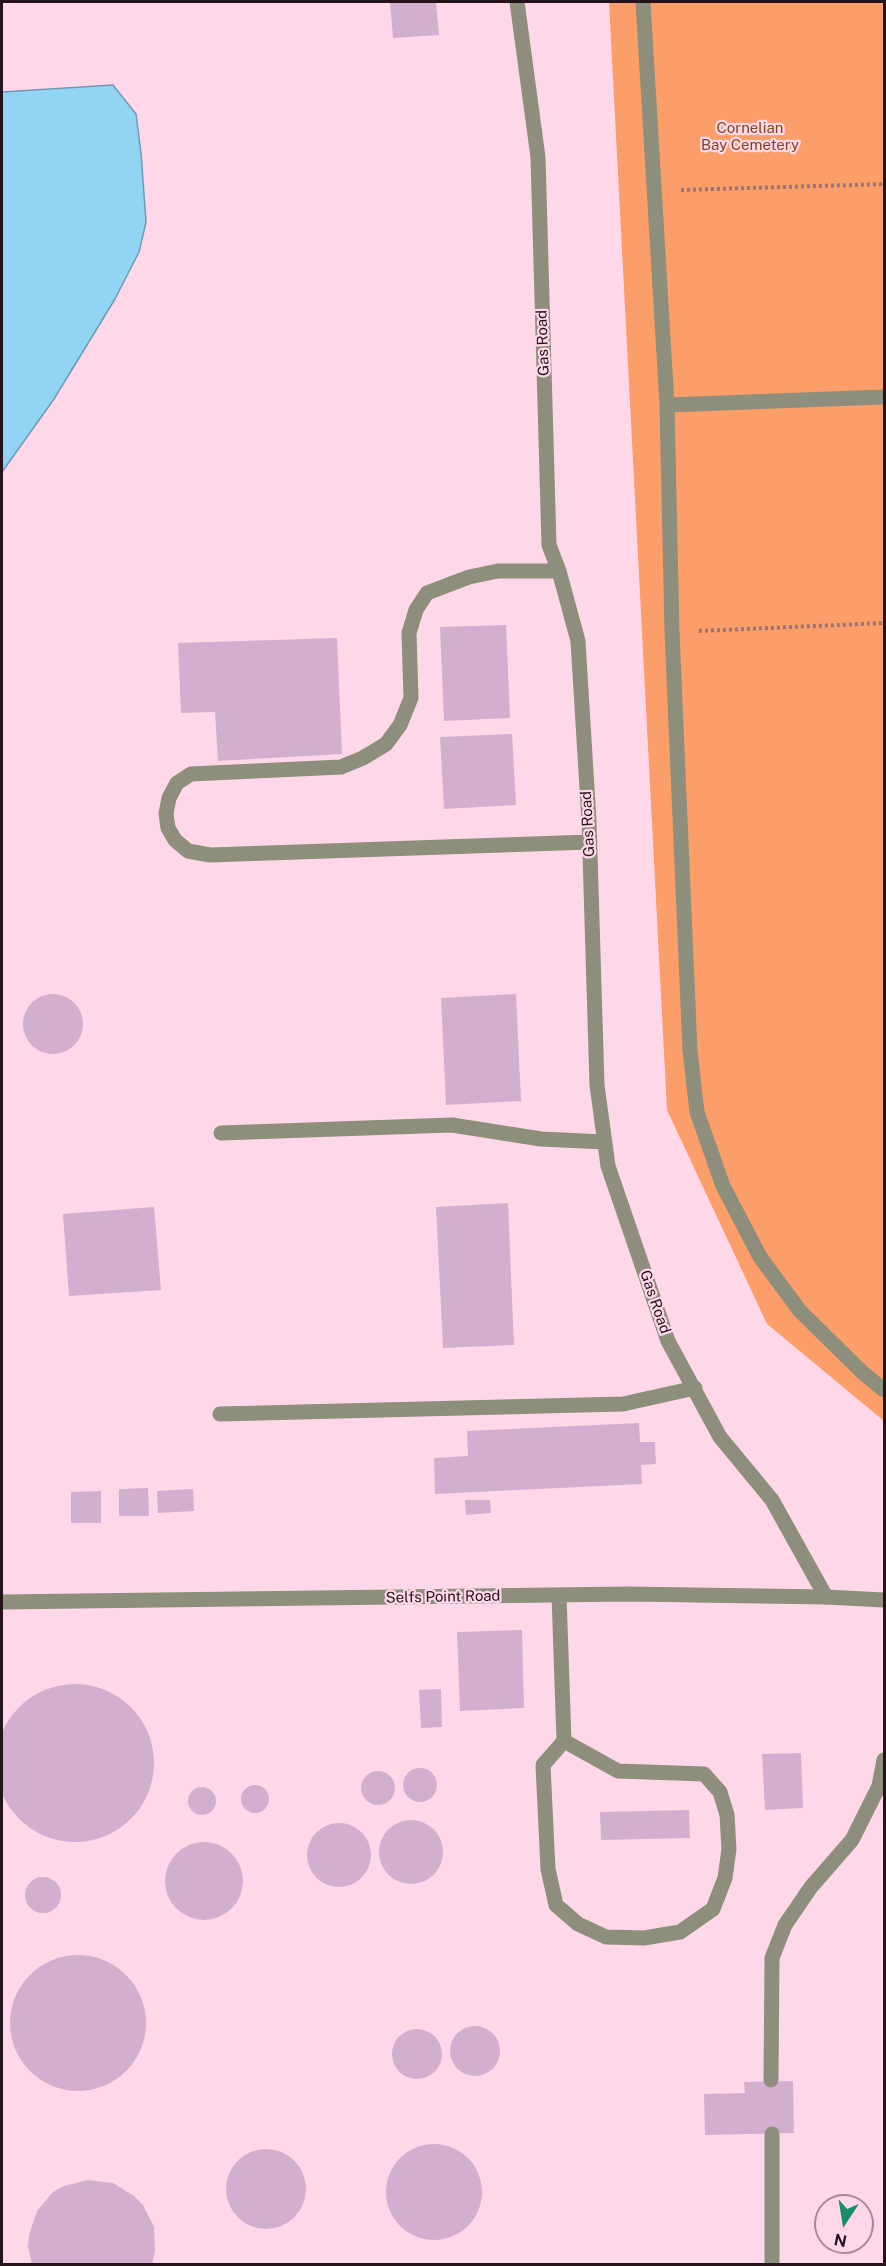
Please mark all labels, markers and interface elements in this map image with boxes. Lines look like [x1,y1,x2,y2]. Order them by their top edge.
park label: Cornelian Bay Cemetery [701,119,799,154]
street label: Gas Road [533,310,553,376]
street label: Gas Road [577,791,599,857]
street label: Gas Road [636,1268,674,1336]
street label: Selfs Point Road [385,1587,501,1607]
north arrow [814,2194,874,2254]
text: N [832,2230,849,2251]

